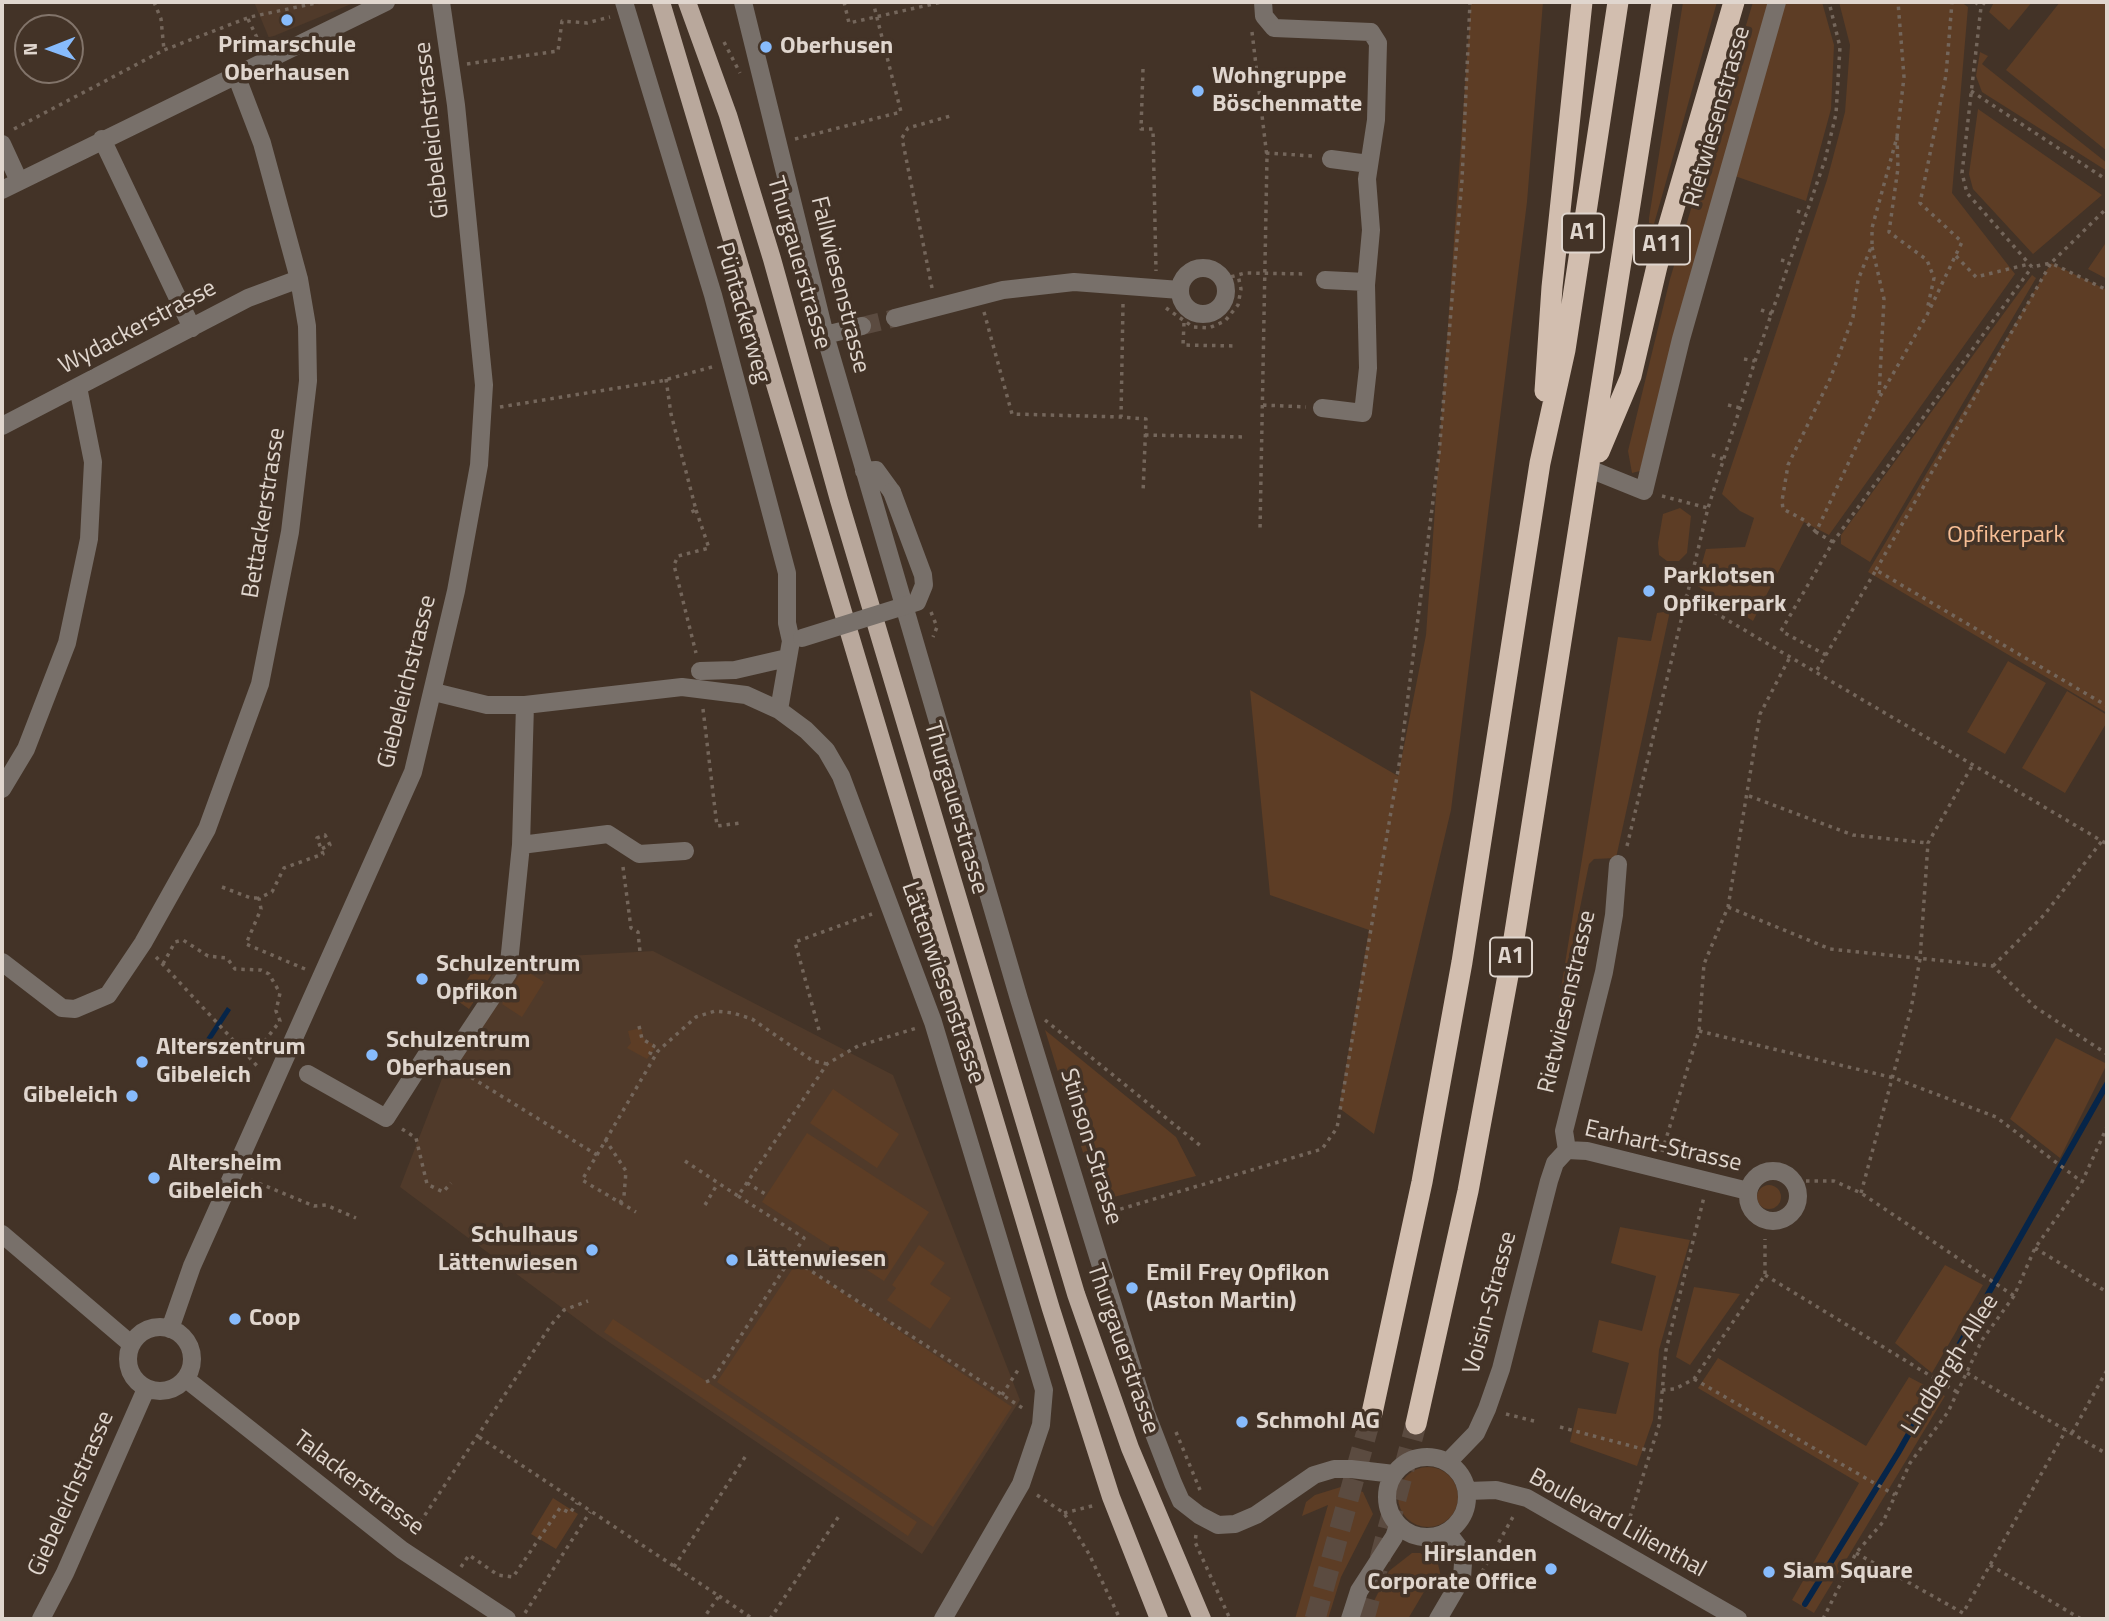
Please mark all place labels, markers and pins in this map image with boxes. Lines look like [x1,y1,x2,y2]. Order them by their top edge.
marker: Primarschule Oberhausen [279,12,295,28]
place label: Primarschule Oberhausen [218,32,356,88]
place label: Oberhusen [780,33,893,61]
marker: Oberhusen [758,39,774,55]
place label: Wohngruppe Böschenmatte [1212,63,1362,119]
marker: Wohngruppe Böschenmatte [1190,83,1206,99]
place label: Parklotsen Opfikerpark [1663,563,1786,619]
marker: Parklotsen Opfikerpark [1641,583,1657,599]
place label: Schulzentrum Opfikon [436,951,580,1007]
marker: Schulzentrum Opfikon [414,971,430,987]
place label: Schulzentrum Oberhausen [386,1027,530,1083]
place label: Alterszentrum Gibeleich [156,1034,306,1090]
marker: Schulzentrum Oberhausen [364,1047,380,1063]
marker: Alterszentrum Gibeleich [134,1054,150,1070]
place label: Gibeleich [23,1082,118,1110]
marker: Gibeleich [124,1088,140,1104]
place label: Altersheim Gibeleich [168,1150,282,1206]
marker: Altersheim Gibeleich [146,1170,162,1186]
place label: Schulhaus Lättenwiesen [438,1222,578,1278]
marker: Schulhaus Lättenwiesen [584,1242,600,1258]
place label: Lättenwiesen [746,1246,886,1274]
marker: Lättenwiesen [724,1252,740,1268]
place label: Emil Frey Opfikon (Aston Martin) [1146,1260,1330,1316]
marker: Emil Frey Opfikon (Aston Martin) [1124,1280,1140,1296]
place label: Coop [249,1305,300,1333]
marker: Coop [227,1311,243,1327]
place label: Schmohl AG [1256,1408,1380,1436]
marker: Schmohl AG [1234,1414,1250,1430]
place label: Hirslanden Corporate Office [1367,1541,1537,1597]
place label: Siam Square [1783,1558,1913,1586]
marker: Hirslanden Corporate Office [1543,1561,1559,1577]
marker: Siam Square [1761,1564,1777,1580]

